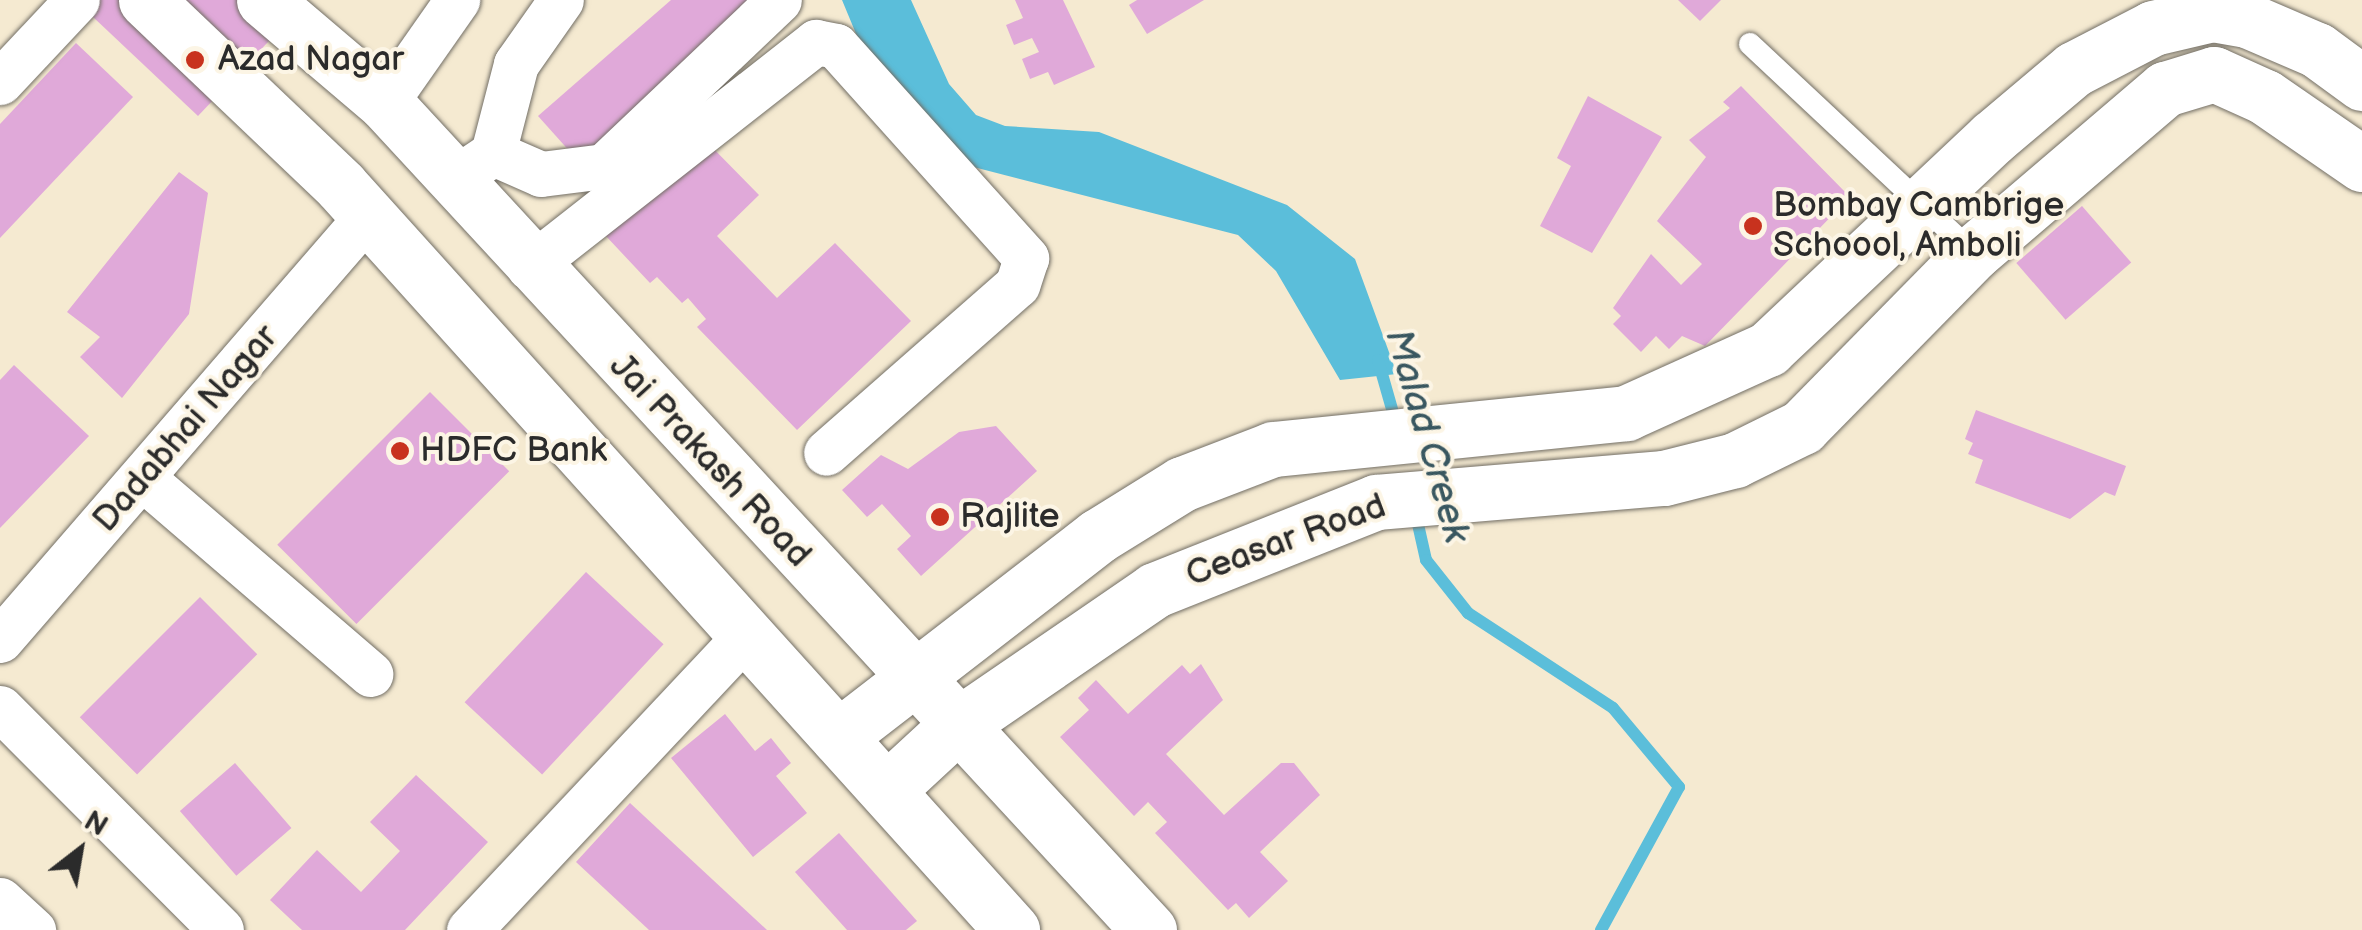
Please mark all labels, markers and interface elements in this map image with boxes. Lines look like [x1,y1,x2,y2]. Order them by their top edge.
place label: Azad Nagar [218,39,404,81]
marker: Azad Nagar [182,47,208,73]
place label: Bombay Cambrige Schoool, Amboli [1773,185,2066,267]
marker: Bombay Cambrige Schoool, Amboli [1742,215,1764,237]
street label: Dadabhai Nagar [85,317,287,541]
water label: Malad Creek [1375,324,1479,548]
street label: Jai Prakash Road [601,346,819,576]
place label: HDFC Bank [420,430,607,472]
marker: HDFC Bank [389,440,411,462]
street label: Ceasar Road [1180,485,1392,597]
place label: Rajlite [960,496,1059,538]
marker: Rajlite [929,506,951,528]
north arrow [30,800,130,900]
text: N [78,804,113,843]

